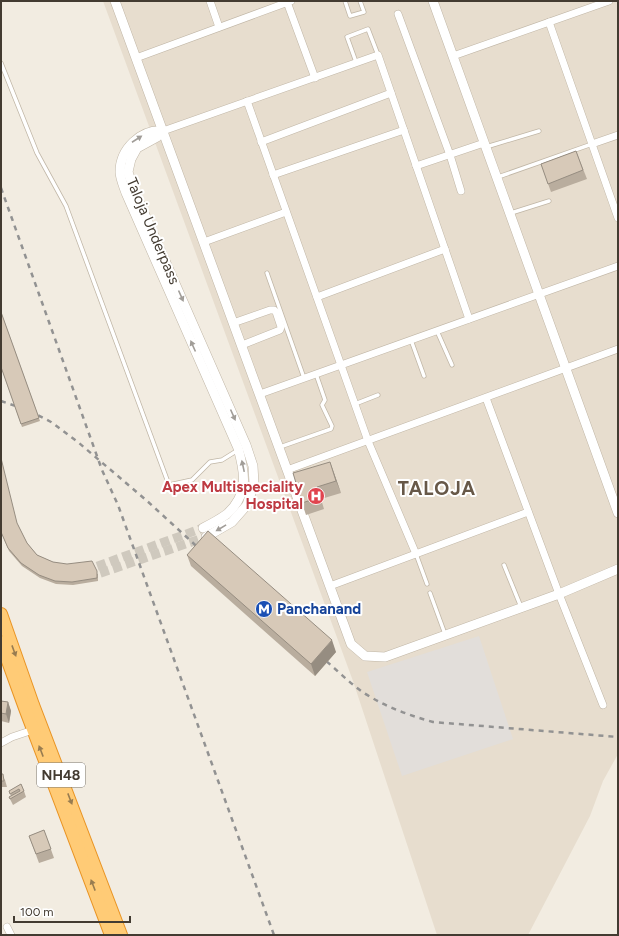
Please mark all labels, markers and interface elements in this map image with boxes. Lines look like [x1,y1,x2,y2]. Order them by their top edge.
one-way arrow [132,135,143,143]
street label: Taloja Underpass [122,175,184,287]
one-way arrow [178,291,184,303]
one-way arrow [190,341,196,352]
one-way arrow [230,410,236,421]
one-way arrow [239,460,245,472]
district label: TALOJA [398,477,476,500]
place label: Apex Multispeciality Hospital [162,478,303,513]
hospital icon: Apex Multispeciality Hospital [306,486,326,506]
one-way arrow [215,525,227,532]
metro station icon: Panchanand [254,599,274,619]
place label: Panchanand [277,600,361,618]
one-way arrow [12,645,18,657]
one-way arrow [38,744,44,756]
road number: NH48 [37,763,85,787]
one-way arrow [67,793,73,805]
one-way arrow [89,879,95,891]
scale bar [14,898,130,924]
text: 100 m [20,905,54,919]

